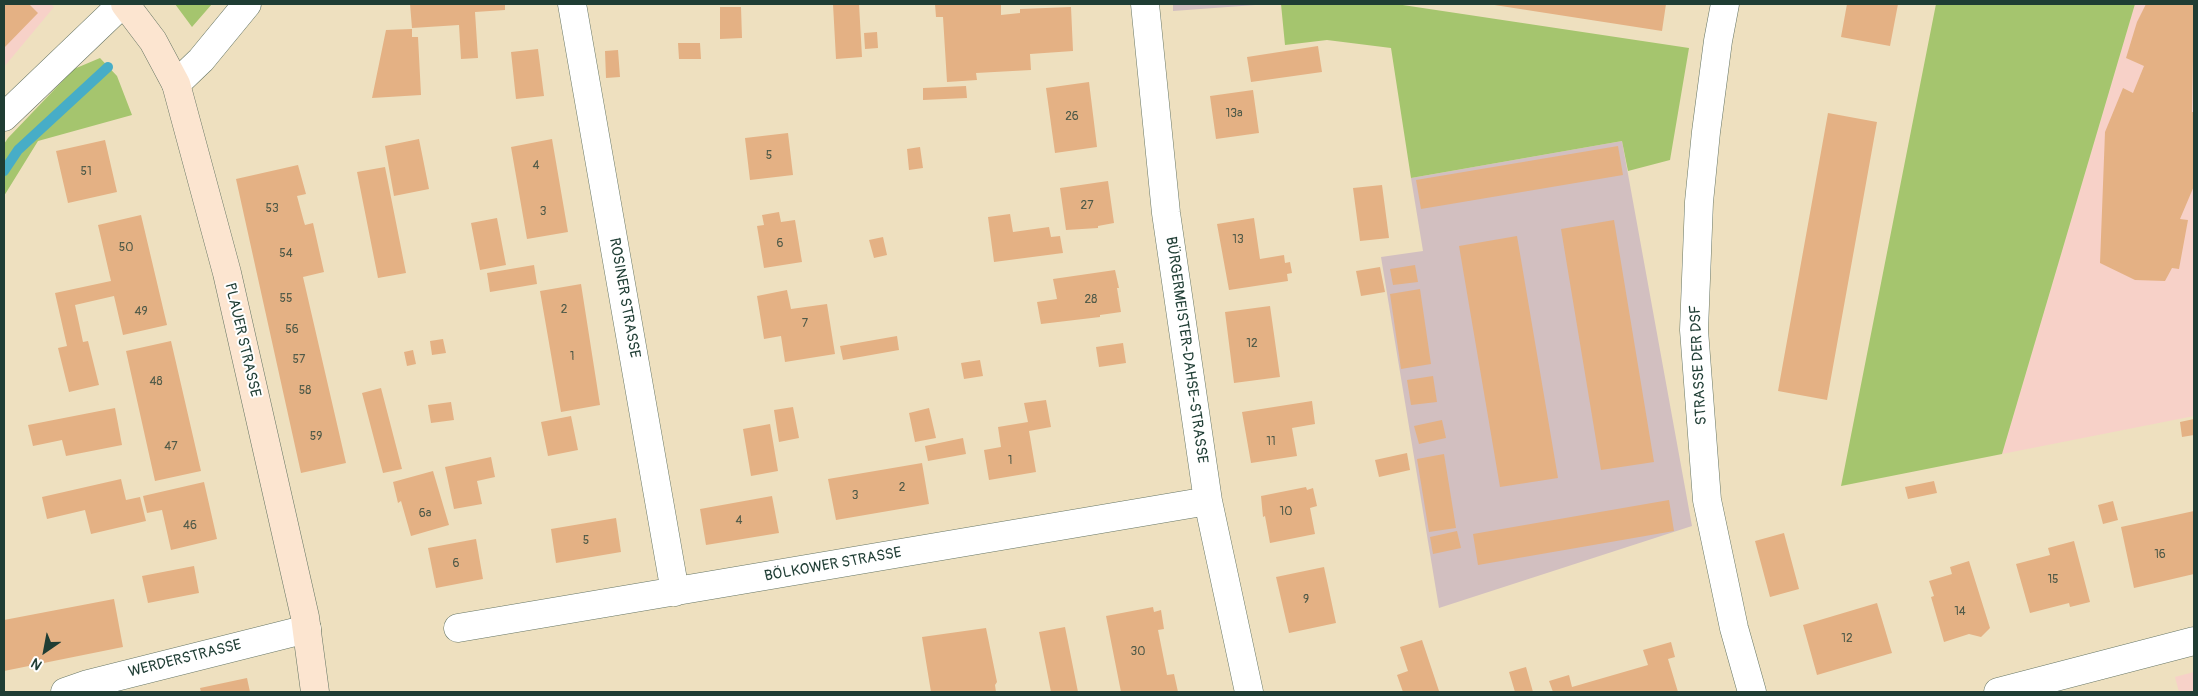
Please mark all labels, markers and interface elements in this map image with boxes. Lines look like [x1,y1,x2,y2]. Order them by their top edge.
house number: 13a [1226,107,1242,121]
house number: 26 [1065,110,1079,124]
house number: 5 [766,149,772,163]
house number: 4 [533,159,539,173]
house number: 51 [80,165,92,179]
house number: 27 [1080,199,1094,213]
house number: 53 [265,202,279,216]
house number: 3 [540,205,546,219]
house number: 13 [1232,233,1244,247]
street label: BÜRGERMEISTER-DAHSE-STRASSE [1161,235,1211,465]
street label: ROSINER STRASSE [605,236,643,360]
house number: 6 [777,237,783,251]
house number: 50 [119,241,133,255]
house number: 54 [279,247,293,261]
street label: PLAUER STRASSE [220,281,264,399]
house number: 55 [279,292,293,306]
house number: 28 [1085,293,1097,307]
house number: 2 [561,303,567,317]
street label: STRASSE DER DSF [1687,304,1711,426]
house number: 49 [134,305,148,319]
house number: 7 [802,317,808,331]
house number: 56 [285,323,299,337]
house number: 12 [1246,337,1258,351]
house number: 1 [570,350,574,364]
house number: 57 [293,353,305,367]
house number: 48 [149,375,163,389]
house number: 58 [299,384,311,398]
house number: 59 [310,430,322,444]
house number: 11 [1266,435,1276,449]
house number: 47 [164,440,178,454]
house number: 1 [1008,454,1012,468]
house number: 2 [899,481,905,495]
house number: 3 [852,489,858,503]
house number: 10 [1280,505,1292,519]
house number: 6a [419,507,431,521]
house number: 4 [736,514,742,528]
house number: 46 [183,519,197,533]
house number: 5 [583,534,589,548]
street label: BÖLKOWER STRASSE [763,544,903,586]
house number: 16 [2154,548,2166,562]
house number: 6 [453,557,459,571]
house number: 15 [2047,573,2059,587]
house number: 9 [1303,593,1309,607]
house number: 14 [1954,605,1966,619]
north arrow [20,626,70,676]
house number: 12 [1841,632,1853,646]
street label: WERDERSTRASSE [127,636,243,682]
house number: 30 [1131,645,1145,659]
text: N [28,654,45,674]

